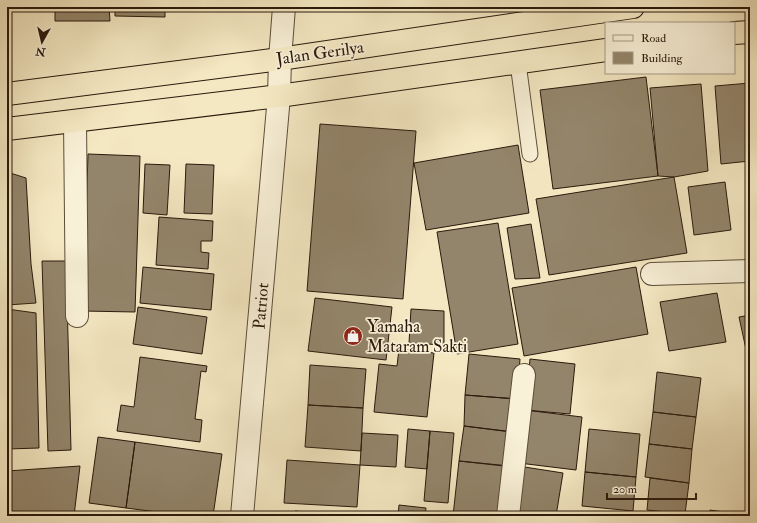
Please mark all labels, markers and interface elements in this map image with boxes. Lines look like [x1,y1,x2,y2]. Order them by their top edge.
north arrow [22,22,62,62]
legend [605,22,735,74]
text: Road [641,31,666,46]
street label: Jalan Gerilya [274,36,366,71]
text: N [34,44,47,59]
text: Building [641,51,684,66]
street label: Patriot [249,281,274,330]
place label: Yamaha Mataram Sakti [367,316,468,357]
shop icon: Yamaha Mataram Sakti [342,325,364,347]
scale bar [607,475,696,501]
text: 20 m [613,482,638,497]

